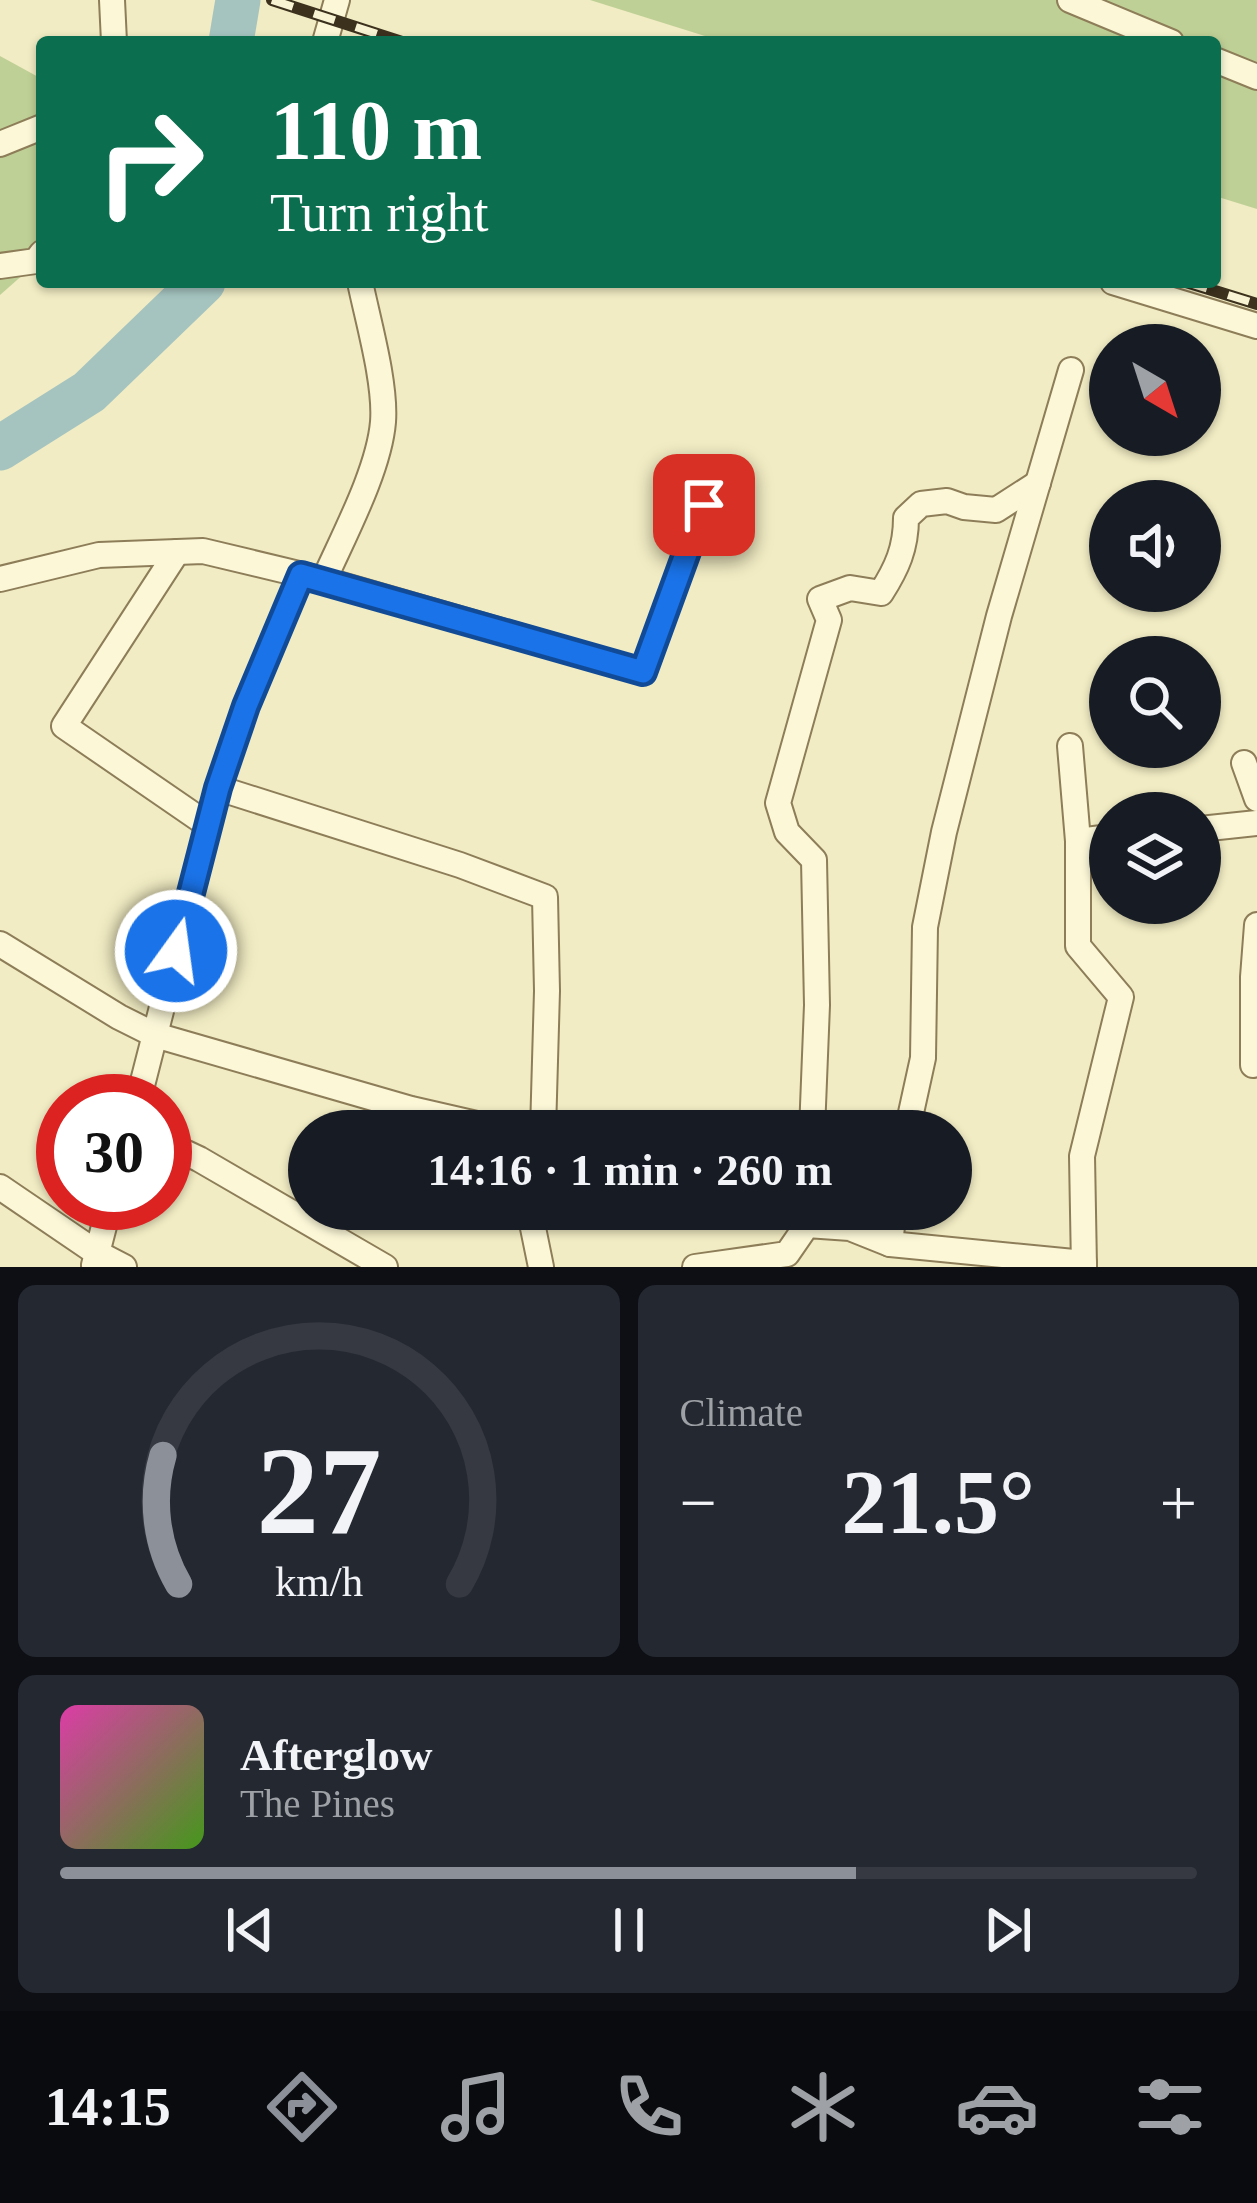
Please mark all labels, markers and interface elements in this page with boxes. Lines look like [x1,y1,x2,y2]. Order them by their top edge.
icon: right [72,84,228,240]
text: 110 m [270,84,482,177]
text: Turn right [270,183,489,243]
north arrow [1089,324,1221,456]
map controls [1089,324,1221,924]
pin [653,454,755,556]
icon: arrive [671,472,737,538]
button: sound [1089,480,1221,612]
button: search [1089,636,1221,768]
button: layers [1089,792,1221,924]
position arrow [113,888,239,1014]
speed limit sign: 30 [36,1074,192,1230]
text: 14:16 · 1 min · 260 m [428,1145,833,1195]
text: Climate [680,1391,803,1434]
text: 27 [256,1422,381,1560]
text: 21.5° [842,1453,1035,1552]
text: − [680,1466,717,1539]
text: + [1160,1466,1197,1539]
text: km/h [275,1558,363,1605]
text: Afterglow [240,1730,432,1780]
text: The Pines [240,1782,395,1825]
icon: previous [217,1897,283,1963]
icon: pause [596,1897,662,1963]
icon: next [975,1897,1041,1963]
icon: directions [260,2065,344,2149]
icon: music [434,2065,518,2149]
icon: phone [607,2065,691,2149]
icon: climate [781,2065,865,2149]
icon: car [955,2065,1039,2149]
icon: filters [1128,2065,1212,2149]
text: 14:15 [45,2077,171,2137]

